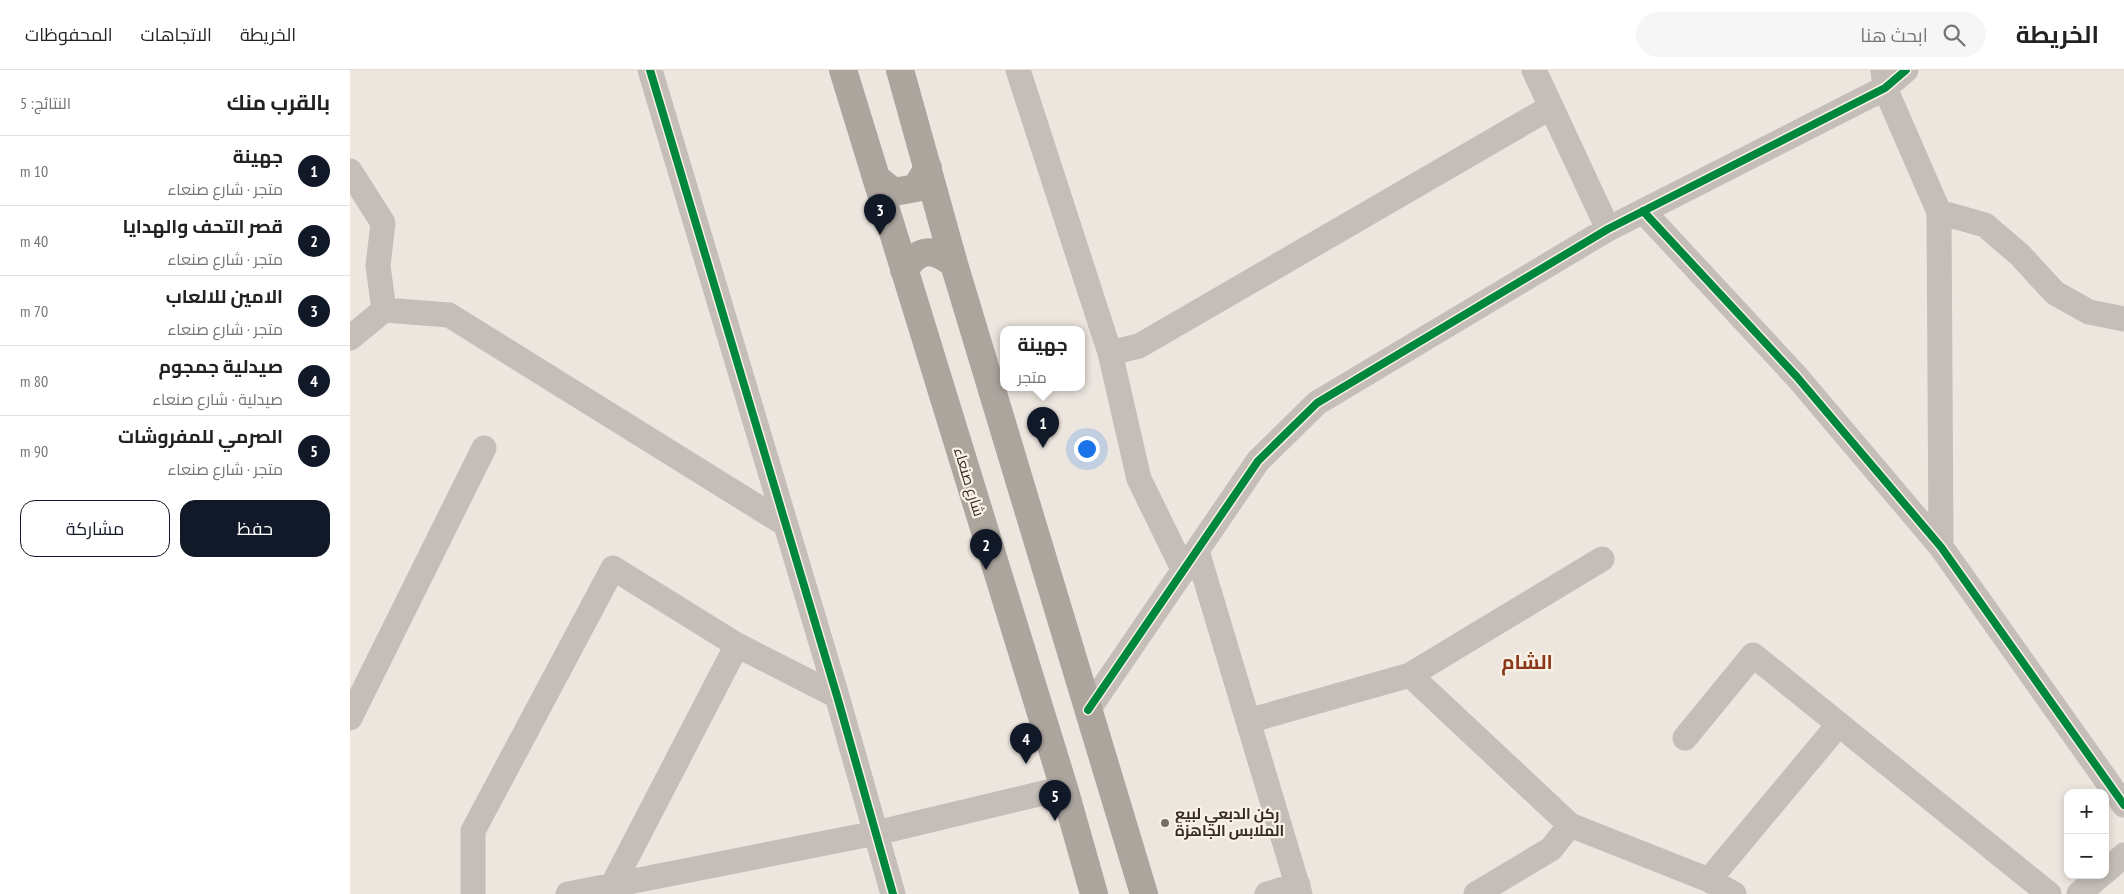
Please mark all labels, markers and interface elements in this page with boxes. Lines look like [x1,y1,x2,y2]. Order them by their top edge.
search box [1636,12,1986,57]
text: الخريطة [2016,19,2099,50]
icon: search [1940,21,1968,49]
text: المحفوظات [25,23,113,46]
text: الاتجاهات [141,23,212,46]
text: الخريطة [240,23,296,46]
text: ابحث هنا [1860,23,1928,47]
text: بالقرب منك [227,89,330,116]
text: النتائج: 5 [20,93,71,113]
text: جهينة [233,144,283,168]
text: 10 m [20,161,48,181]
text: 1 [310,161,318,181]
text: متجر · شارع صنعاء [168,179,283,199]
pin: 3 [864,194,896,235]
text: قصر التحف والهدايا [123,214,283,238]
text: 40 m [20,231,48,251]
text: 2 [310,231,318,251]
text: متجر · شارع صنعاء [168,249,283,269]
text: الامين للالعاب [166,284,283,308]
text: 70 m [20,301,48,321]
text: 3 [310,301,318,321]
text: متجر · شارع صنعاء [168,319,283,339]
popup [1000,326,1085,391]
text: جهينة [1017,332,1068,356]
text: صيدلية جمجوم [158,354,283,378]
text: متجر [1017,367,1047,387]
text: 80 m [20,371,48,391]
text: 4 [310,371,318,391]
text: صيدلية · شارع صنعاء [152,389,283,409]
pin: 1 [1027,407,1059,448]
text: الصرمي للمفروشات [118,424,283,448]
your location [1074,436,1100,462]
text: 90 m [20,441,48,461]
text: 5 [310,441,318,461]
street label: شارع صنعاء [948,445,989,519]
text: متجر · شارع صنعاء [168,459,283,479]
button: مشاركة [20,500,170,557]
button: حفظ [180,500,330,557]
pin: 2 [970,529,1002,570]
district label: الشام [1501,649,1553,676]
pin: 4 [1010,723,1042,764]
pin: 5 [1039,780,1071,821]
map controls [2064,789,2109,879]
button: + [2064,789,2109,834]
place label: ركن الدبعي لبيع الملابس الجاهزة [1175,804,1284,840]
marker: ركن الدبعي لبيع الملابس الجاهزة [1159,817,1171,829]
button: − [2064,834,2109,879]

